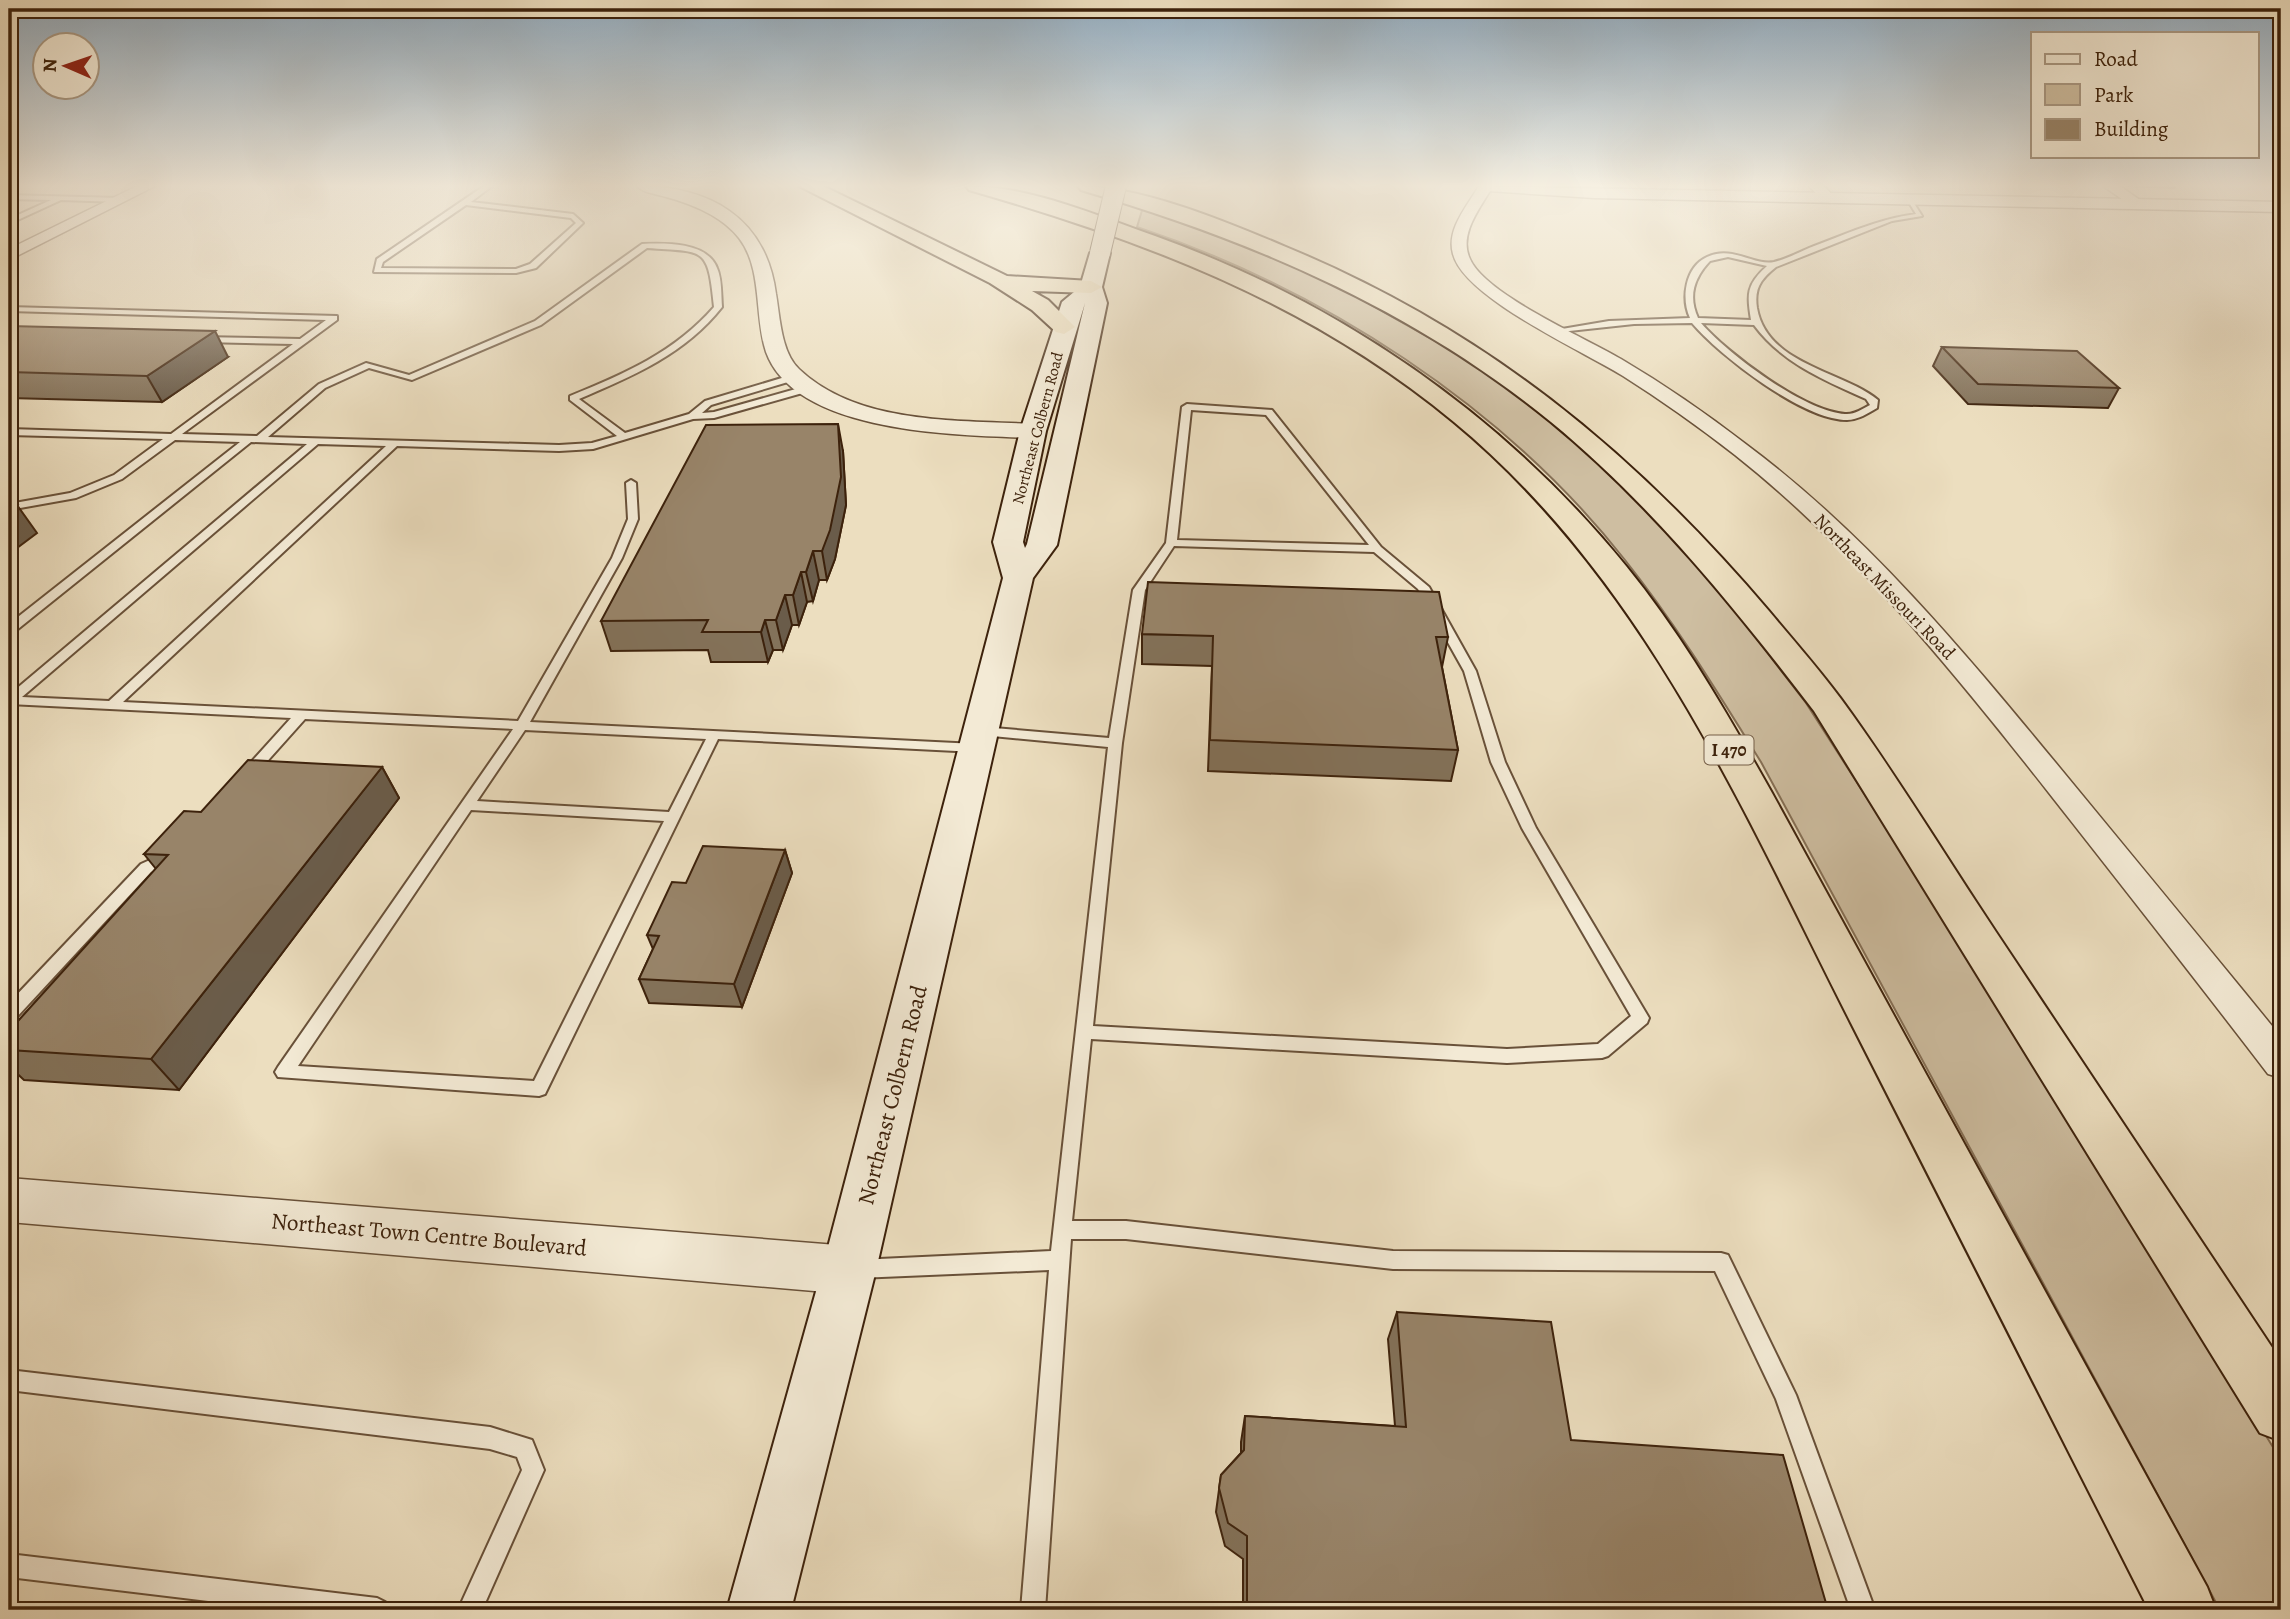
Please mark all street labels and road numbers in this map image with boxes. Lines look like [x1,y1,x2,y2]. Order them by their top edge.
street label: Northeast Colbern Road [1007,349,1069,507]
street label: Northeast Missouri Road [1808,508,1961,666]
road number: I 470 [1704,736,1754,764]
street label: Northeast Colbern Road [850,981,935,1208]
street label: Northeast Town Centre Boulevard [270,1205,589,1264]

